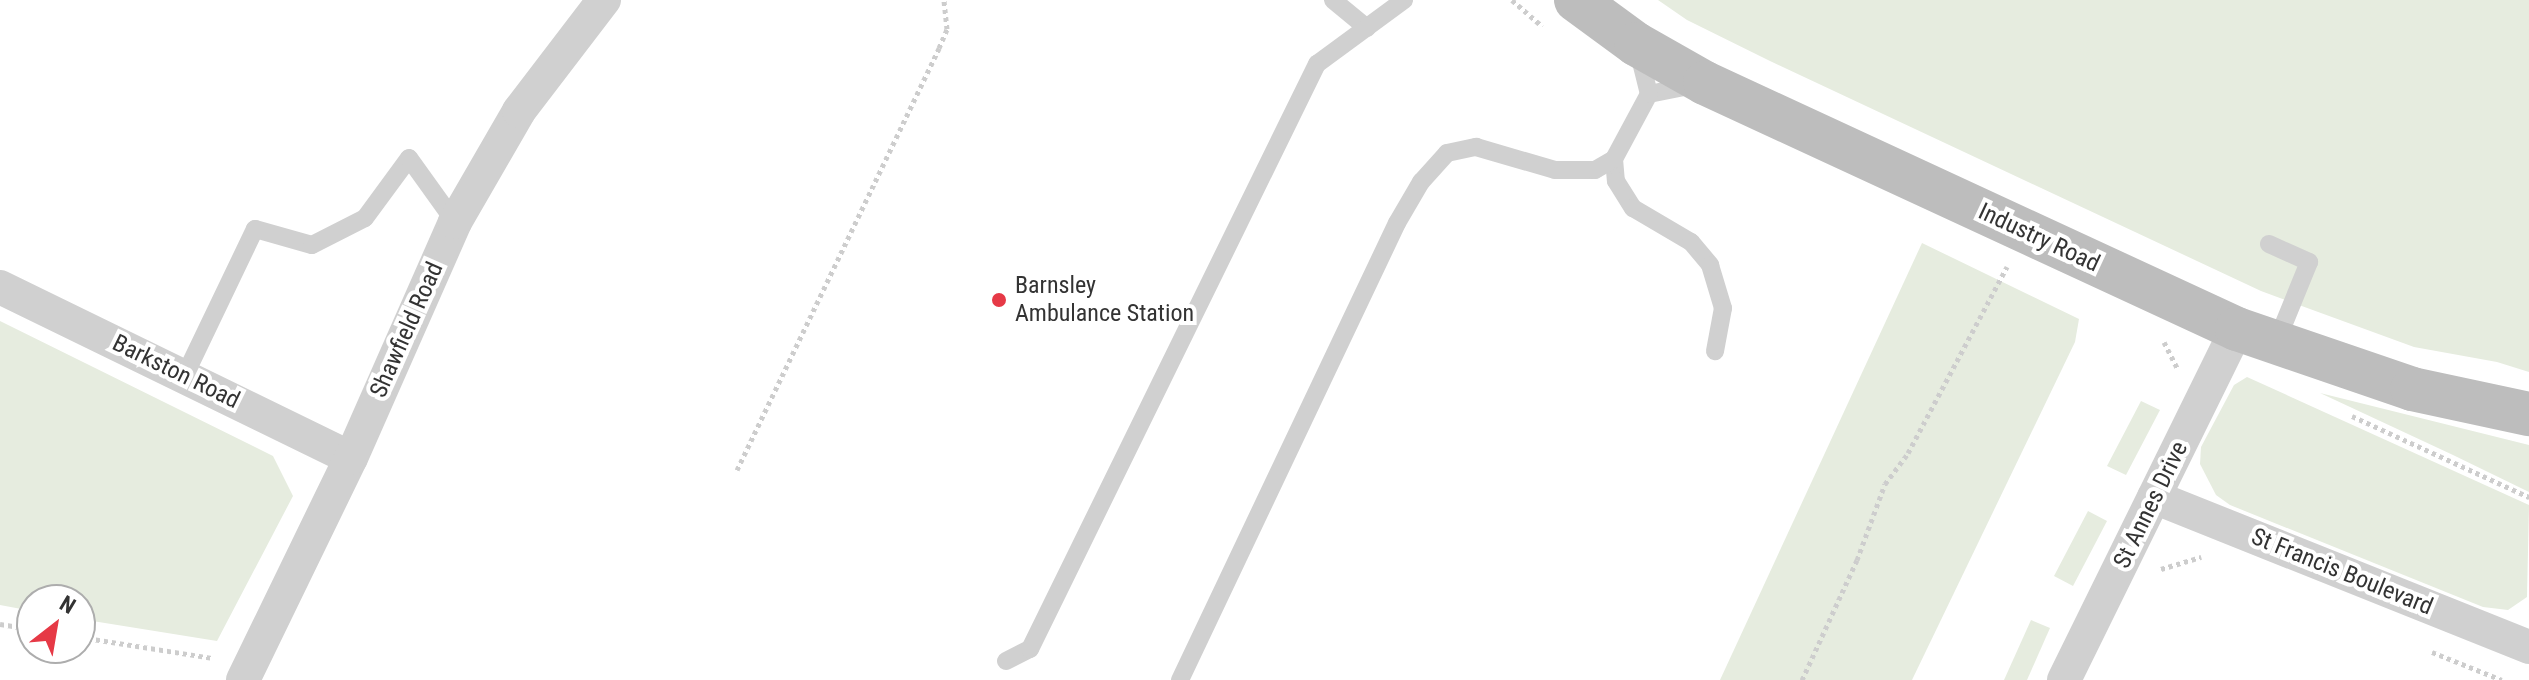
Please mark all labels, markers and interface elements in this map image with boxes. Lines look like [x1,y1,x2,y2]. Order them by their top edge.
street label: Industry Road [1974,197,2104,279]
street label: Shawfield Road [364,258,450,402]
place label: Barnsley Ambulance Station [1015,272,1194,328]
marker: Barnsley Ambulance Station [990,291,1008,309]
street label: Barkston Road [108,329,244,415]
street label: St Annes Drive [2108,437,2194,573]
street label: St Francis Boulevard [2247,522,2437,622]
north arrow [16,584,96,664]
text: N [55,591,80,619]

